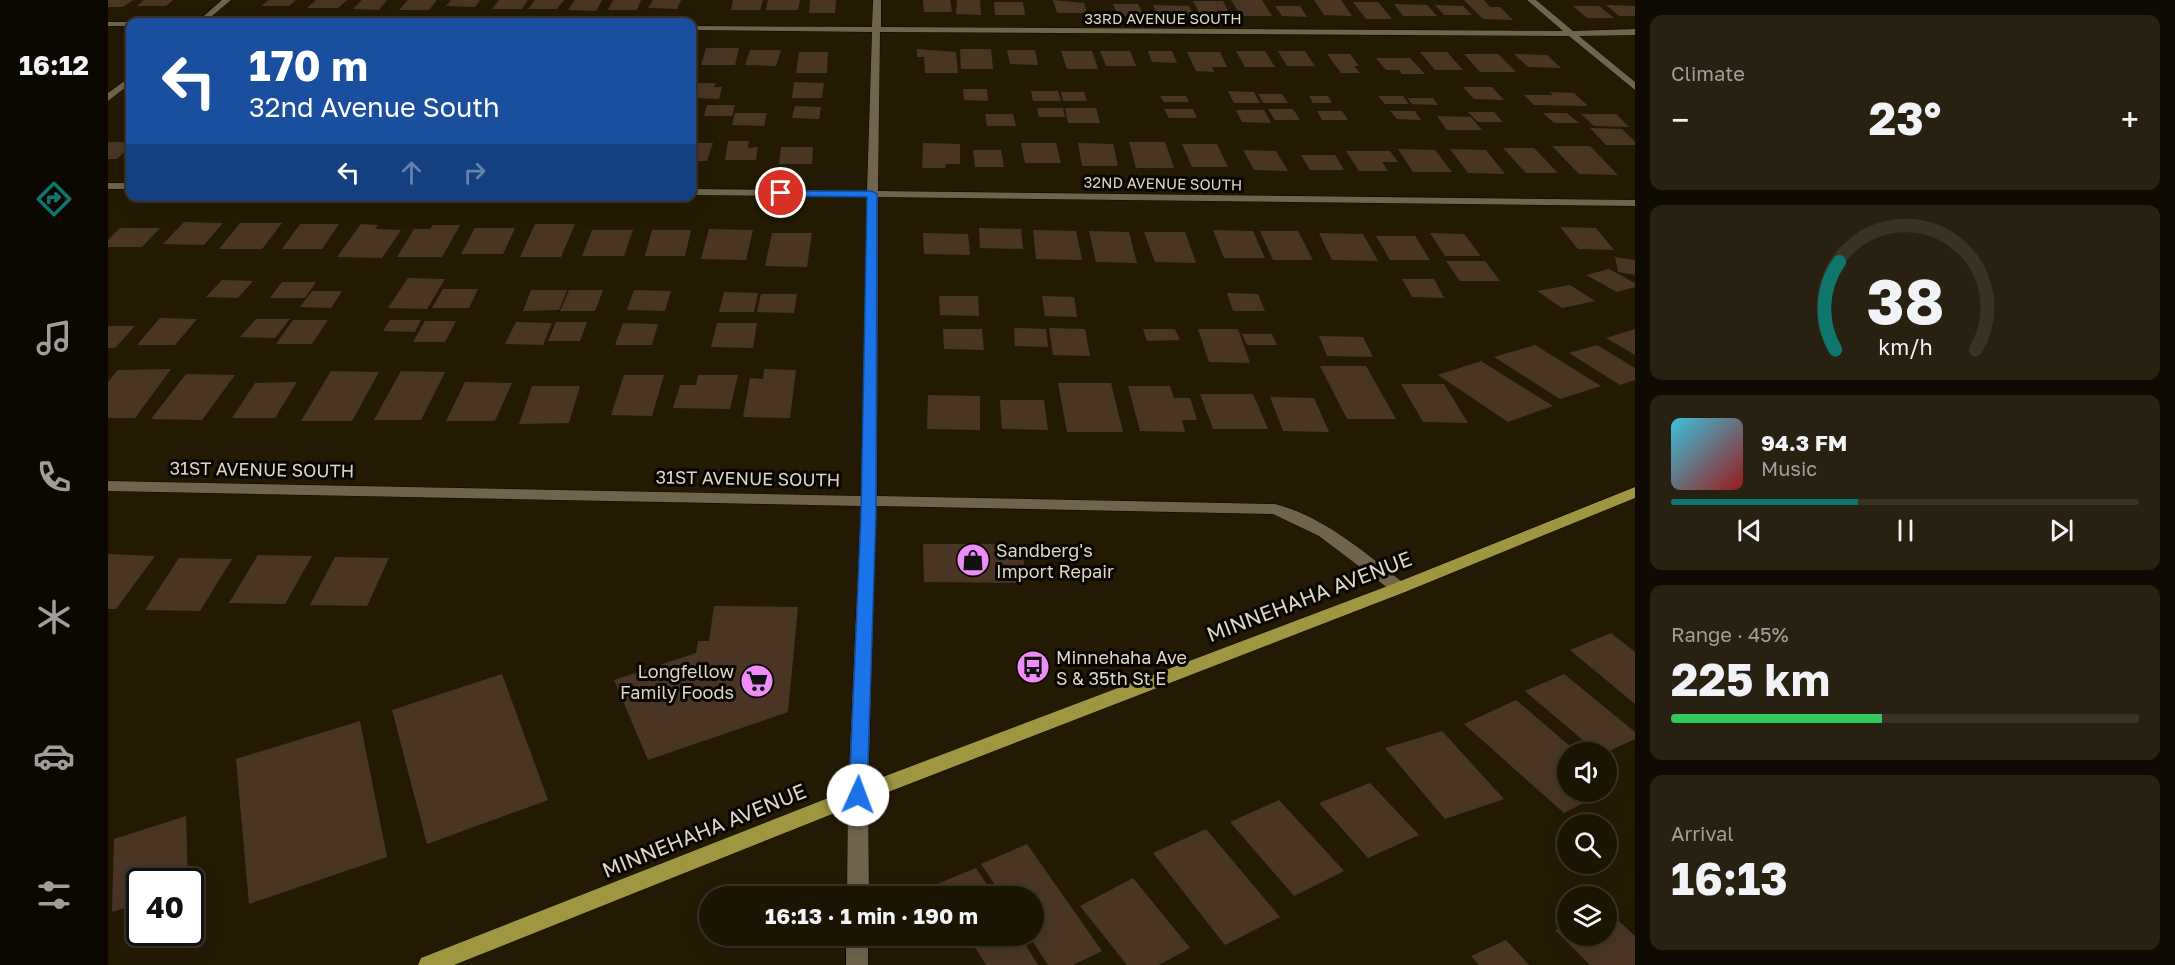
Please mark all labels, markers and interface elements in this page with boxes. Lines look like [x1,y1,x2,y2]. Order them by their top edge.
street label: 33RD AVENUE SOUTH [1084,9,1242,27]
text: 170 m [249,40,368,90]
icon: left [150,42,228,120]
text: 16:12 [19,49,89,81]
text: Climate [1671,61,1745,85]
text: 32nd Avenue South [249,91,500,123]
text: 23° [1869,91,1941,145]
text: − [1671,100,1689,139]
text: + [2121,100,2139,139]
icon: left [332,156,365,189]
icon: ahead [395,156,428,189]
icon: right [458,156,491,189]
pin [755,167,806,218]
street label: 32ND AVENUE SOUTH [1084,173,1242,193]
icon: arrive [764,176,797,209]
icon: directions [33,178,75,220]
text: 38 [1866,263,1944,338]
icon: music [33,317,75,359]
text: km/h [1878,334,1932,360]
text: 94.3 FM [1761,429,1847,456]
icon: phone [33,456,75,498]
street label: 31ST AVENUE SOUTH [169,456,355,482]
text: Music [1761,456,1817,480]
street label: 31ST AVENUE SOUTH [655,465,841,491]
icon: previous [1733,514,1766,547]
icon: pause [1889,514,1922,547]
icon: next [2045,514,2078,547]
place label: Sandberg's Import Repair [996,539,1114,582]
shop icon: Sandberg's Import Repair [955,542,991,578]
street label: MINNEHAHA AVENUE [1203,545,1415,647]
icon: climate [33,596,75,638]
text: Range · 45% [1671,622,1789,646]
place label: Minnehaha Ave S & 35th St E [1056,646,1187,689]
bus stop icon: Minnehaha Ave S & 35th St E [1015,649,1051,685]
text: 225 km [1671,652,1830,706]
place label: Longfellow Family Foods [620,660,734,703]
supermarket icon: Longfellow Family Foods [739,663,775,699]
icon: car [33,735,75,777]
map controls [1557,742,1617,946]
button: sound [1557,742,1617,802]
position arrow [826,763,890,827]
street label: MINNEHAHA AVENUE [598,777,810,883]
button: search [1557,814,1617,874]
text: Arrival [1671,821,1734,845]
text: 16:13 [1671,851,1788,905]
speed limit sign: 40 [126,868,204,946]
icon: filters [33,874,75,916]
button: layers [1557,886,1617,946]
text: 16:13 · 1 min · 190 m [765,902,978,929]

